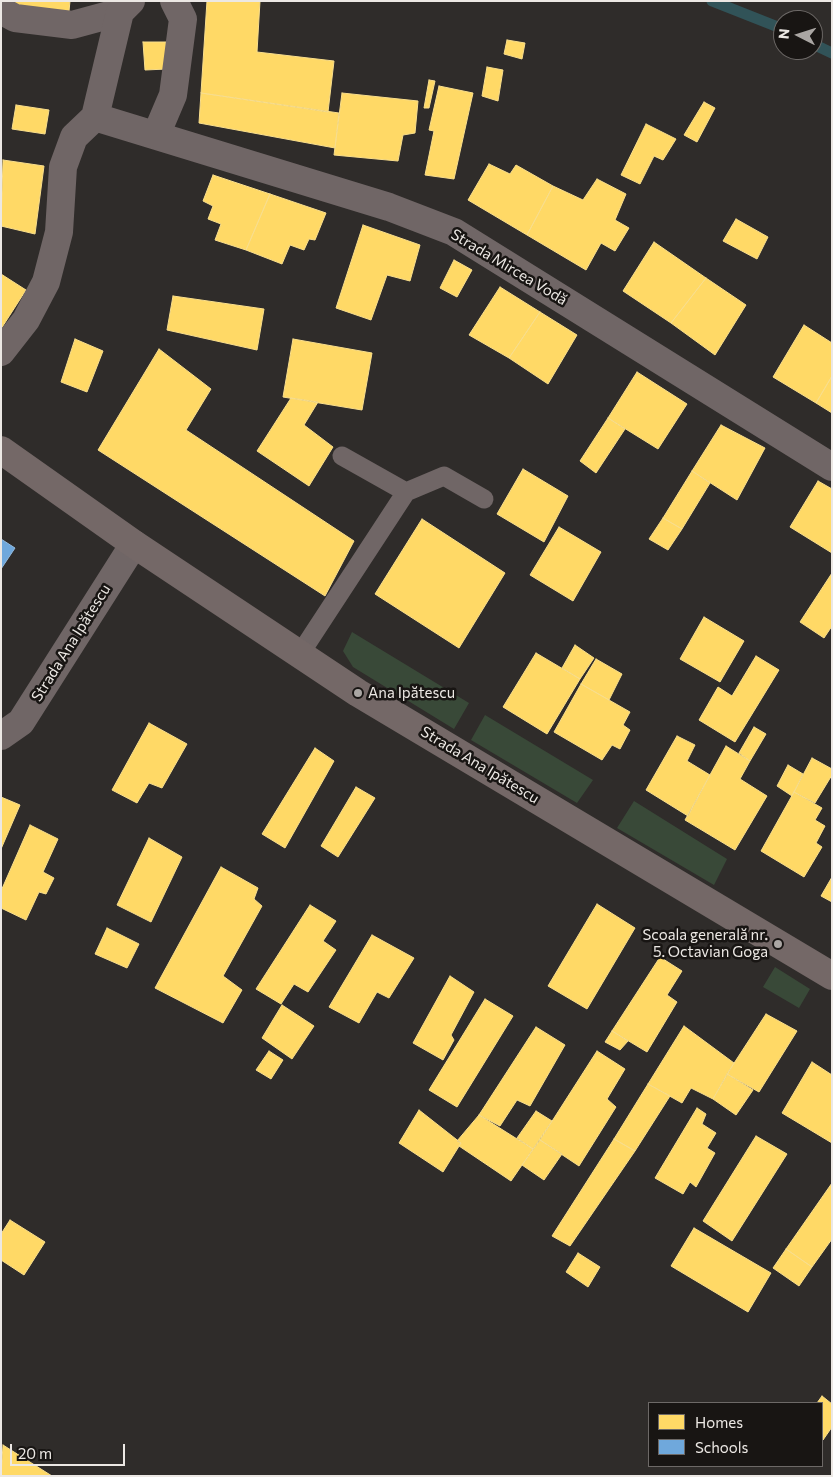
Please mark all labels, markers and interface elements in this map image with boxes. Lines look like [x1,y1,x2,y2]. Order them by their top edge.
north arrow [773,10,823,60]
text: N [775,28,792,40]
street label: Strada Mircea Vodă [448,225,570,309]
street label: Strada Ana Ipătescu [28,581,114,705]
place label: Ana Ipătescu [368,684,455,702]
marker: Ana Ipătescu [352,687,364,699]
street label: Strada Ana Ipătescu [418,723,542,807]
place label: Scoala generală nr. 5. Octavian Goga [643,926,768,961]
marker: Scoala generală nr. 5. Octavian Goga [772,938,784,950]
legend [648,1402,823,1467]
text: Homes [695,1413,743,1431]
scale bar [12,1434,128,1466]
text: Schools [695,1438,748,1456]
text: 20 m [18,1444,52,1462]

